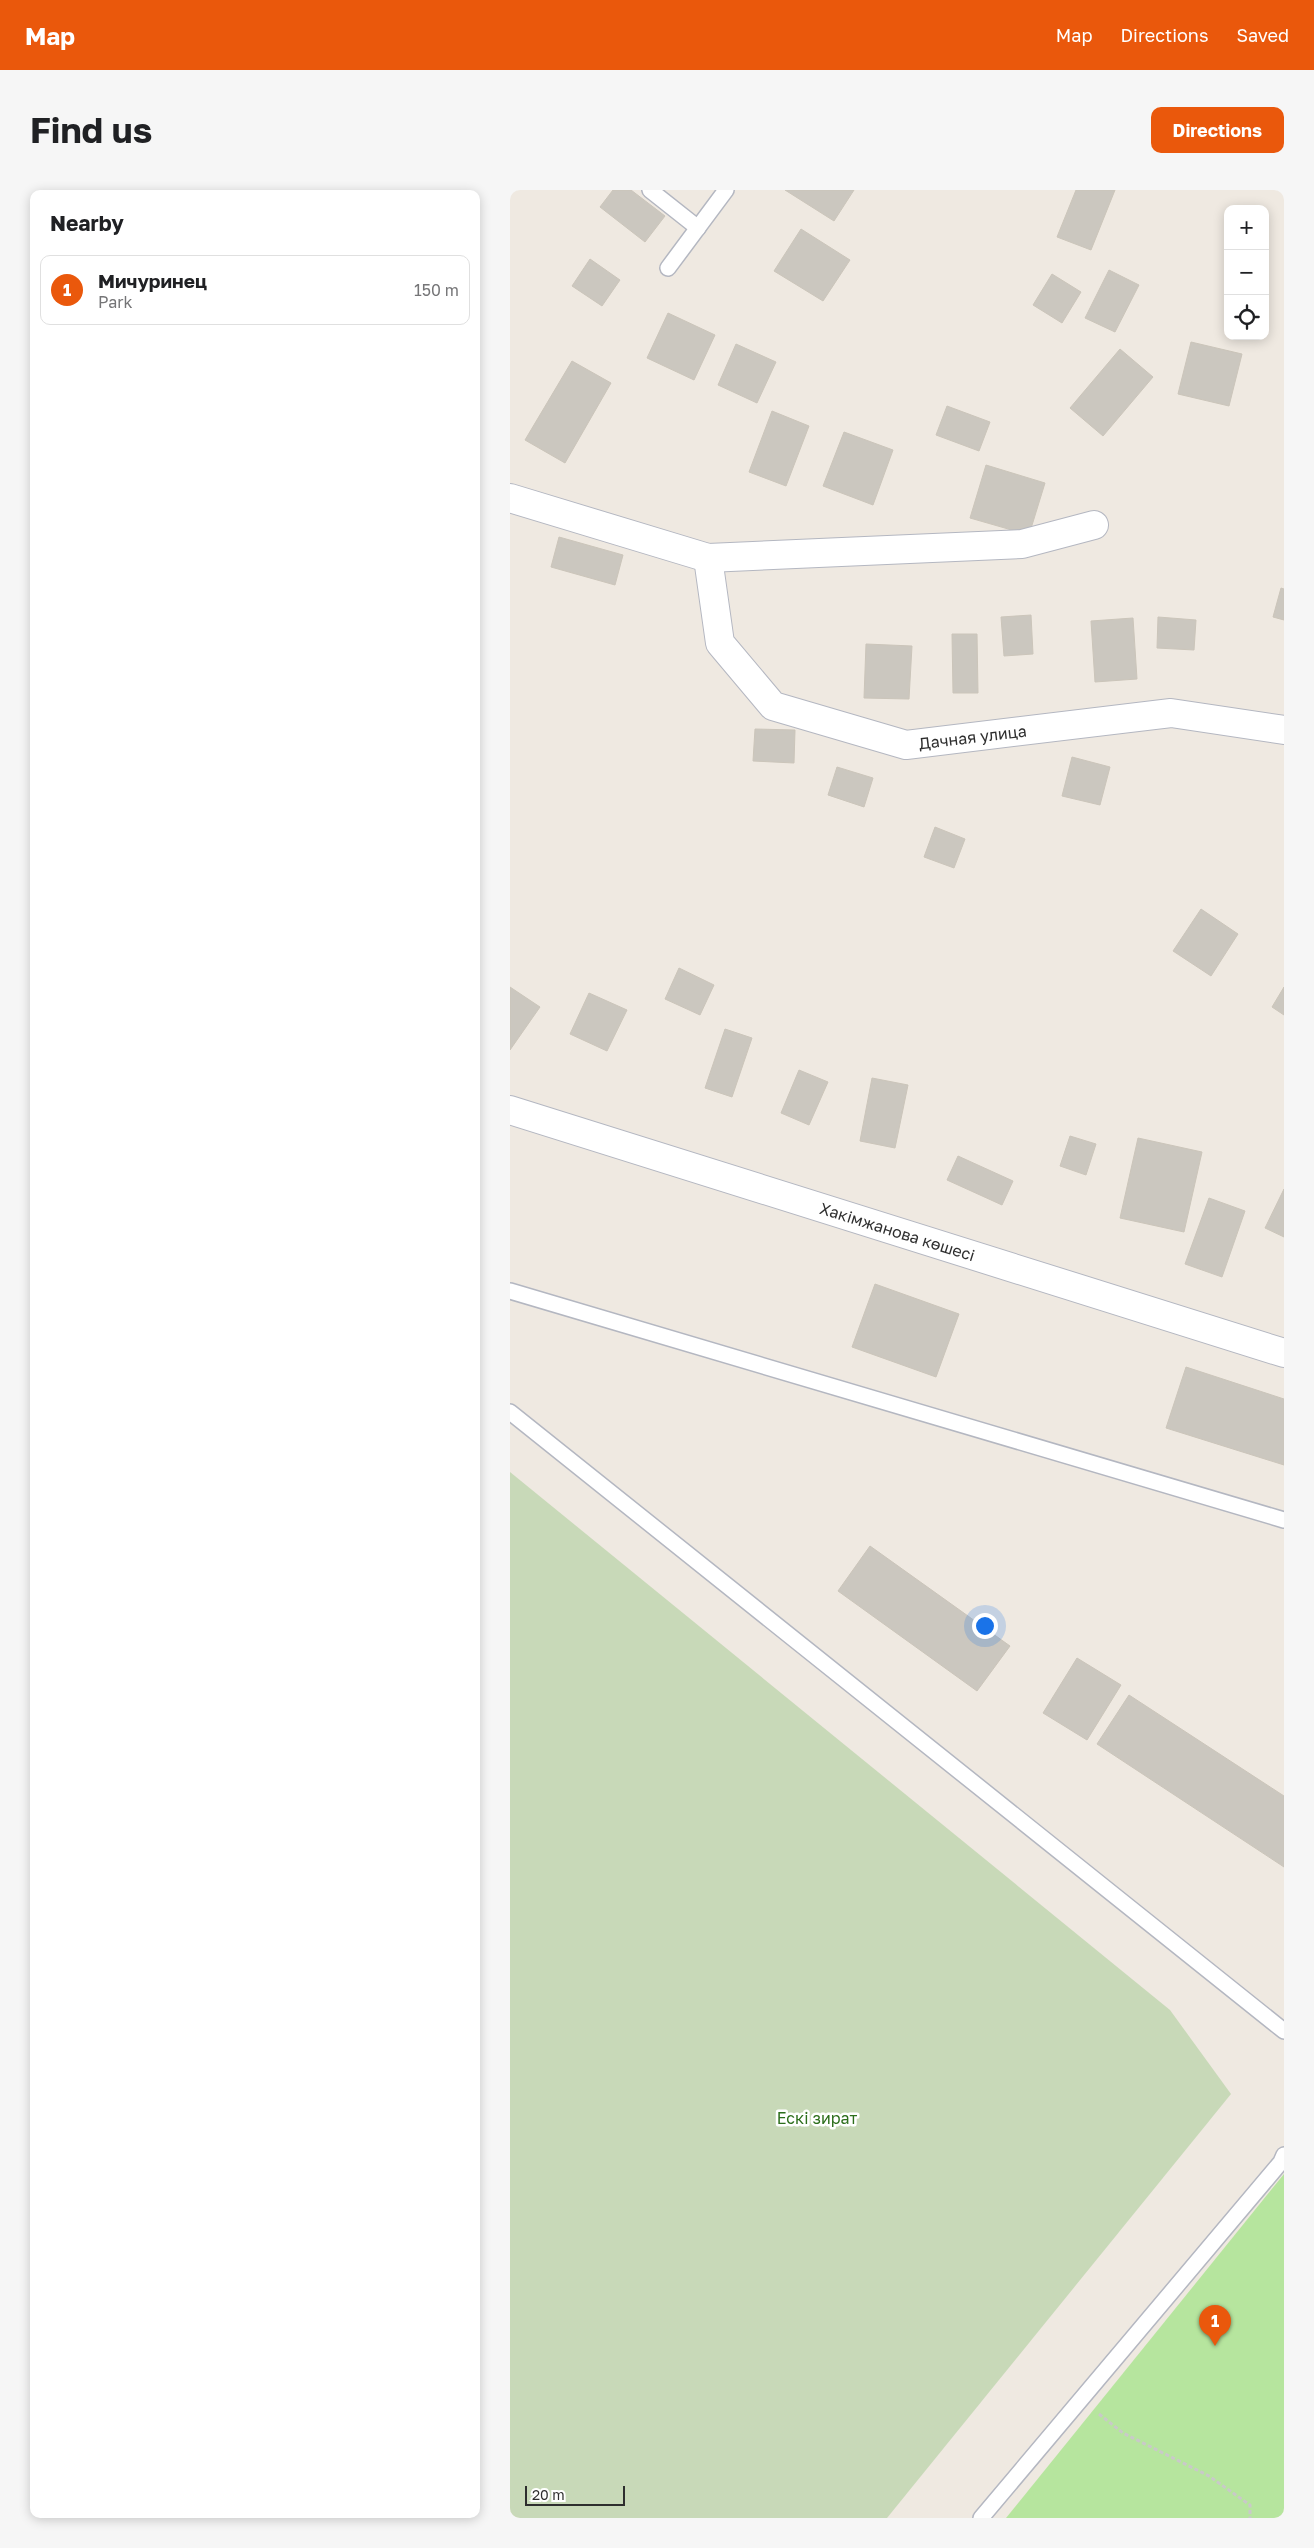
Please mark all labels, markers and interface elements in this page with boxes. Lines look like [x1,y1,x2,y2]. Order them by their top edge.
text: Map [25,21,75,50]
text: Map [1056,24,1092,46]
text: Directions [1120,24,1208,46]
text: Saved [1236,24,1289,46]
button: Directions [1151,107,1284,153]
text: Find us [30,109,152,151]
map controls [1224,205,1269,340]
button: + [1224,205,1269,250]
text: Nearby [50,210,124,236]
button: − [1224,250,1269,295]
text: Мичуринец [98,269,207,292]
text: 1 [63,280,71,300]
text: 150 m [414,280,459,300]
text: Park [98,292,133,312]
button: locate [1224,295,1269,340]
street label: Дачная улица [918,721,1028,753]
street label: Хакімжанова көшесі [817,1198,977,1265]
your location [972,1613,998,1639]
park label: Ескі зират [777,2108,857,2128]
pin: 1 [1199,2305,1231,2346]
scale bar [525,2483,625,2506]
text: 20 m [532,2486,565,2503]

